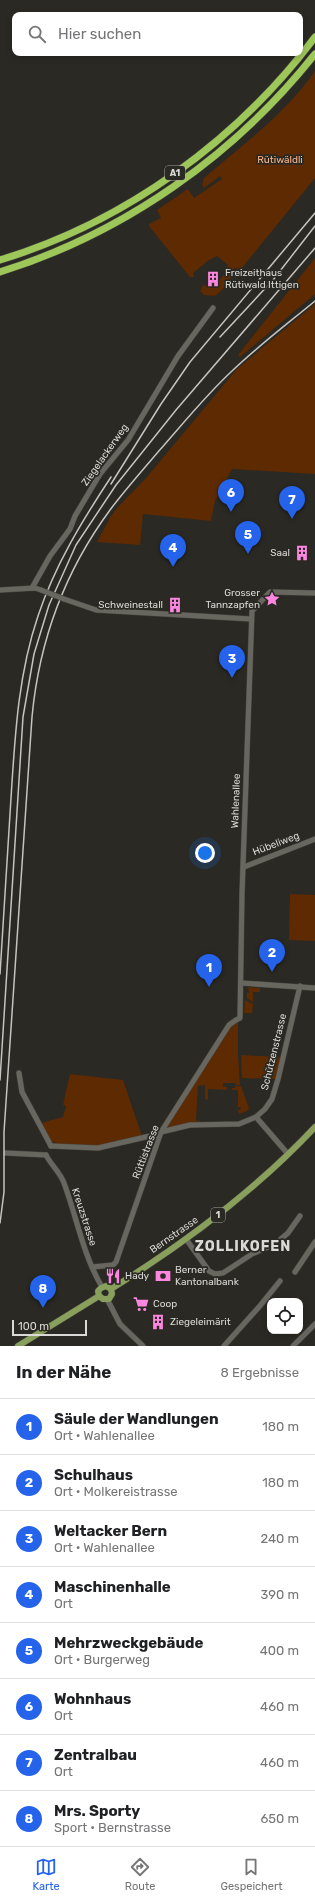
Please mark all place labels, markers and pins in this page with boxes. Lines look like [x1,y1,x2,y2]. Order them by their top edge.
place label: Freizeithaus Rütiwald Ittigen [225,267,299,291]
building icon: Freizeithaus Rütiwald Ittigen [204,270,222,288]
pin: 6 [218,479,244,512]
pin: 7 [279,486,305,519]
pin: 5 [235,521,261,554]
pin: 4 [160,534,186,567]
building icon: Saal [293,544,311,562]
place label: Saal [270,547,290,559]
place label: Grosser Tannzapfen [206,587,260,611]
place icon: Grosser Tannzapfen [263,590,281,608]
building icon: Schweinestall [166,596,184,614]
place label: Schweinestall [98,599,163,611]
pin: 3 [219,645,245,678]
pin: 2 [259,939,285,972]
pin: 1 [196,954,222,987]
place label: Berner Kantonalbank [175,1264,240,1288]
restaurant icon: Hady [104,1267,122,1285]
bank icon: Berner Kantonalbank [154,1267,172,1285]
place label: Hady [125,1270,150,1282]
pin: 8 [30,1275,56,1308]
supermarket icon: Coop [132,1295,150,1313]
place label: Coop [153,1298,177,1310]
building icon: Ziegeleimärit [149,1313,167,1331]
place label: Ziegeleimärit [170,1316,231,1328]

